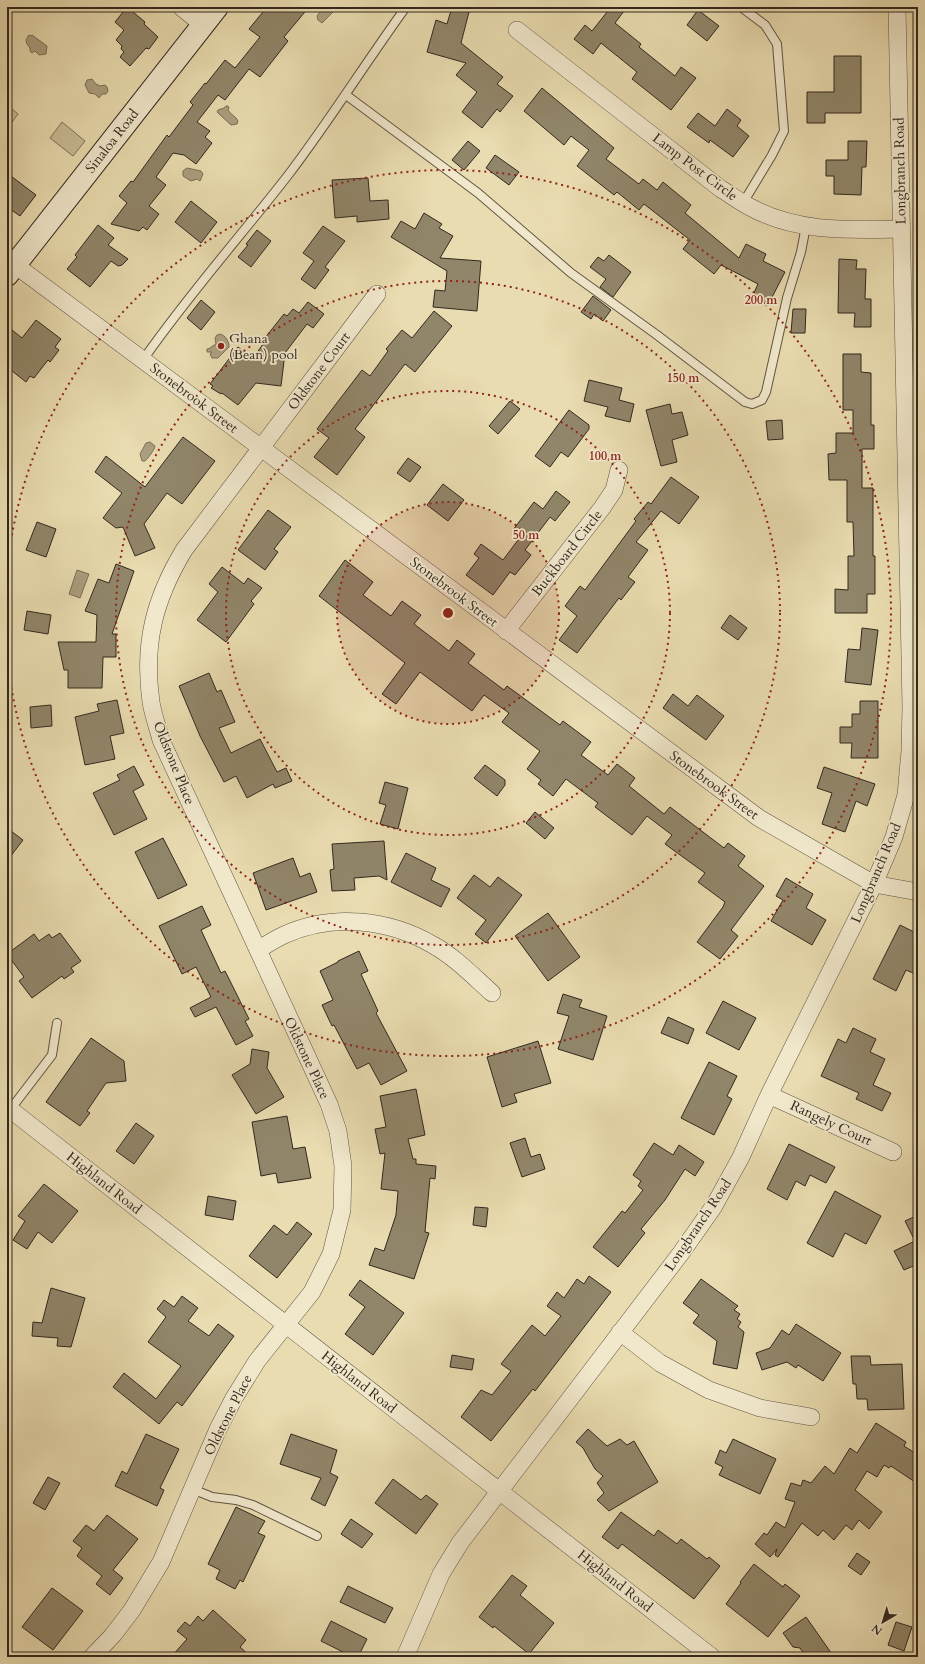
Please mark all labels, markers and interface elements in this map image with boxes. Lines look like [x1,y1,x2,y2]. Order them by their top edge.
street label: Sinaloa Road [81,105,143,177]
street label: Longbranch Road [890,117,910,225]
street label: Lamp Post Circle [648,129,742,205]
text: 200 m [745,292,778,308]
street label: Oldstone Court [283,328,355,414]
place label: Ghana (Bean) pool [229,329,298,364]
marker: Ghana (Bean) pool [216,341,226,351]
street label: Stonebrook Street [146,359,243,438]
text: 150 m [667,370,700,386]
text: 100 m [589,448,622,464]
street label: Buckboard Circle [527,506,607,600]
text: 50 m [513,527,540,543]
street label: Stonebrook Street [406,553,503,632]
centre of rings [441,606,455,620]
street label: Oldstone Place [149,718,199,808]
street label: Stonebrook Street [666,746,763,824]
street label: Longbranch Road [846,820,906,926]
street label: Oldstone Place [280,1014,334,1102]
street label: Rangely Court [787,1096,875,1150]
street label: Highland Road [62,1148,146,1219]
street label: Longbranch Road [660,1175,736,1275]
street label: Highland Road [317,1347,401,1418]
street label: Oldstone Place [199,1371,257,1459]
street label: Highland Road [573,1546,657,1617]
north arrow [863,1602,903,1642]
text: N [868,1620,886,1638]

